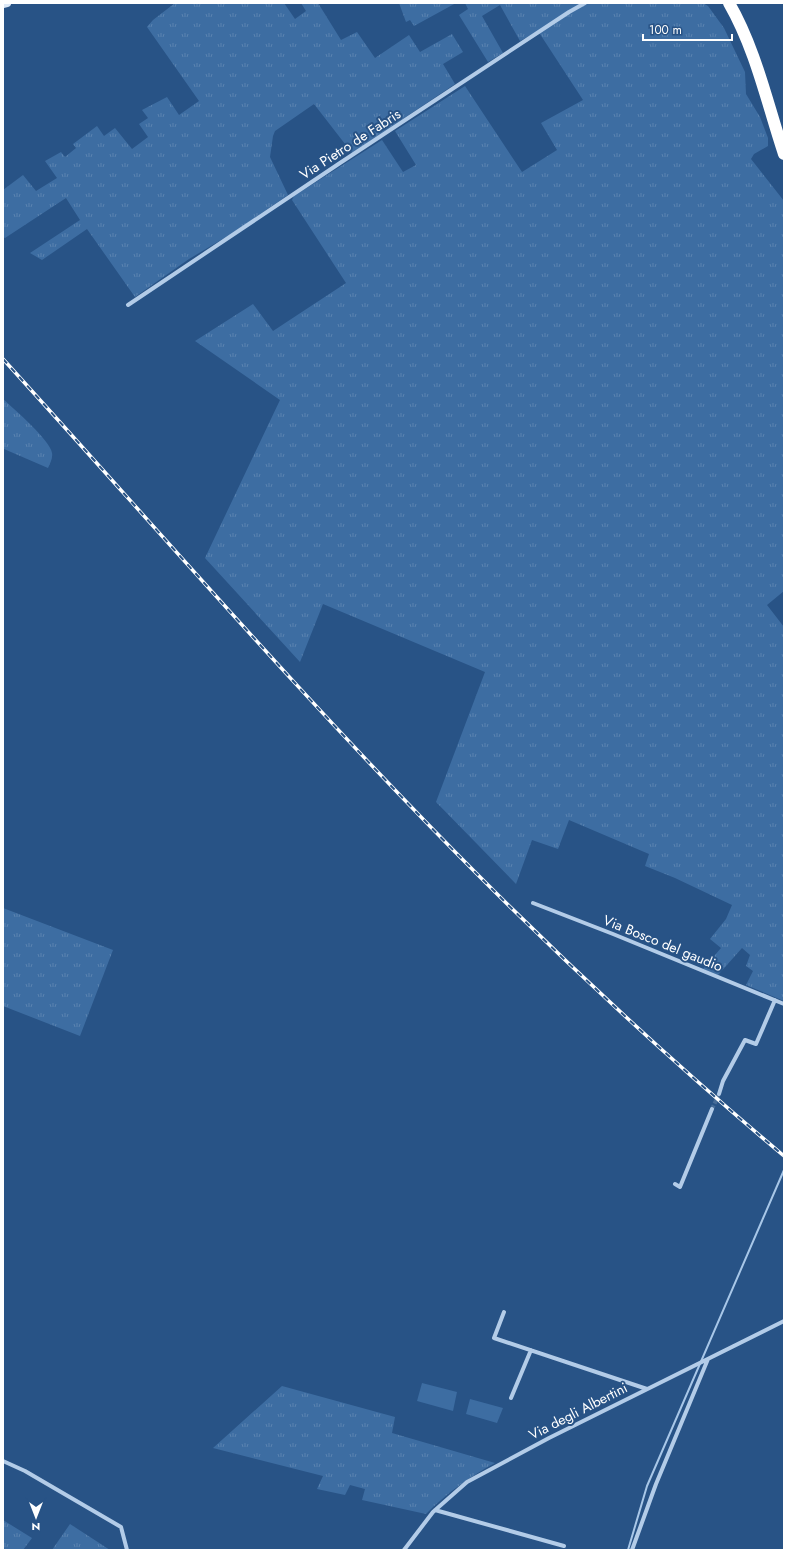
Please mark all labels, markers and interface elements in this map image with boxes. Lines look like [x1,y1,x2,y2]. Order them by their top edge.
scale bar [643,16,732,42]
text: 100 m [649,21,682,39]
street label: Via Pietro de Fabris [296,104,405,184]
street label: Via Bosco del gaudio [600,910,726,976]
street label: Via degli Albertini [525,1377,631,1445]
north arrow [16,1497,56,1537]
text: N [32,1519,40,1535]

